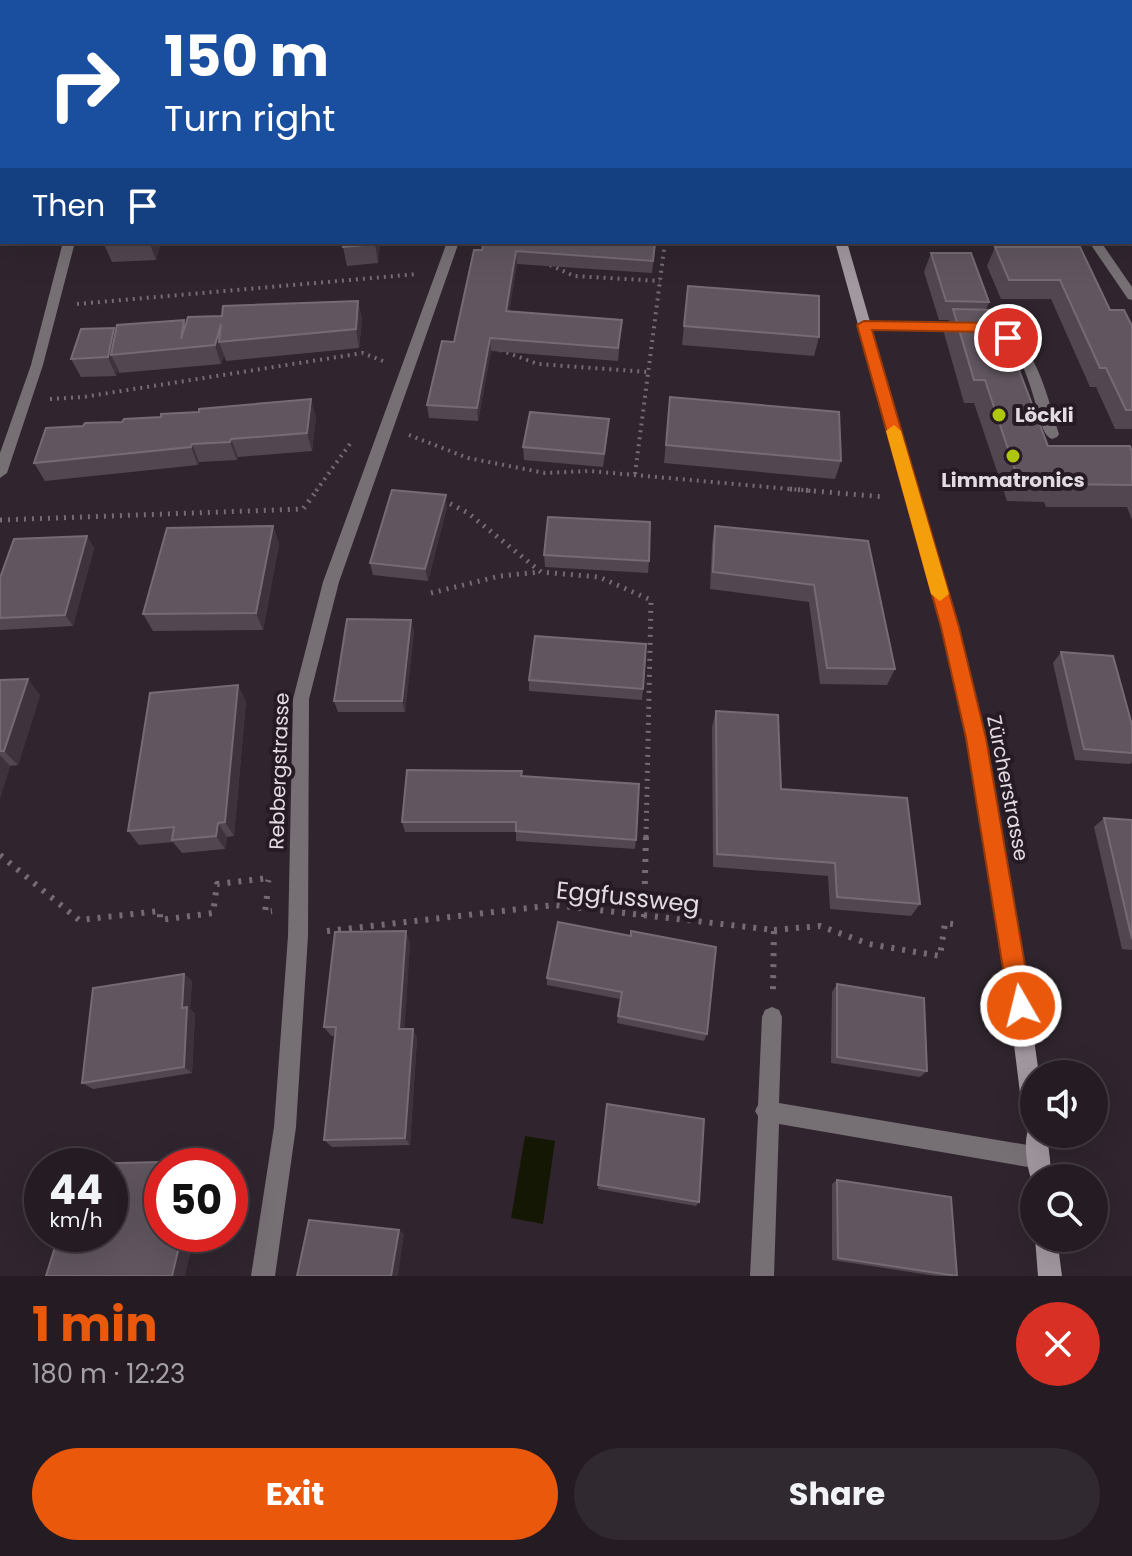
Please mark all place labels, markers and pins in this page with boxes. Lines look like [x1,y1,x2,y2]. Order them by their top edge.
pin [974,304,1042,372]
place label: Löckli [1015,401,1074,429]
marker: Löckli [990,406,1008,424]
marker: Limmatronics [1004,447,1022,465]
place label: Limmatronics [941,466,1085,494]

